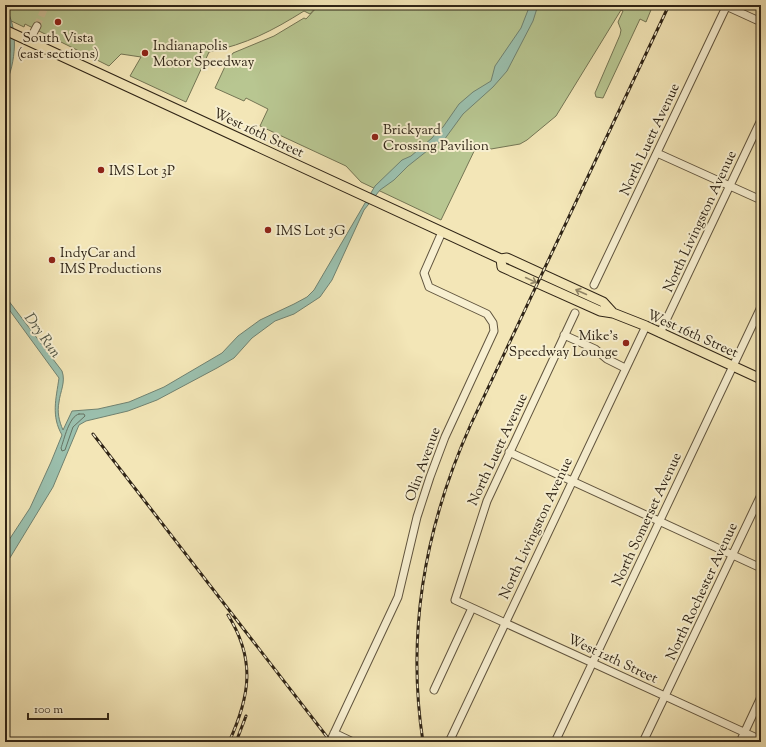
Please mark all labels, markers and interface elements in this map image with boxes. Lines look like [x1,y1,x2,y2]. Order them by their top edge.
marker: South Vista (east sections) [53,17,63,27]
place label: South Vista (east sections) [17,29,99,65]
place label: Indianapolis Motor Speedway [153,37,255,73]
marker: Indianapolis Motor Speedway [140,48,150,58]
street label: North Luett Avenue [616,80,686,199]
street label: West 16th Street [210,104,307,164]
place label: Brickyard Crossing Pavilion [383,121,489,157]
marker: Brickyard Crossing Pavilion [370,132,380,142]
street label: North Livingston Avenue [659,148,743,296]
place label: IMS Lot 3P [109,162,175,182]
marker: IMS Lot 3P [96,165,106,175]
place label: IMS Lot 3G [276,222,346,242]
marker: IMS Lot 3G [263,225,273,235]
place label: IndyCar and IMS Productions [60,244,161,280]
marker: IndyCar and IMS Productions [47,255,57,265]
one-way arrow [525,277,537,284]
one-way arrow [576,288,588,295]
street label: West 16th Street [643,306,741,364]
water label: Dry Run [18,309,65,363]
place label: Mike's Speedway Lounge [509,327,618,363]
marker: Mike's Speedway Lounge [621,338,631,348]
street label: North Luett Avenue [464,390,534,509]
street label: Olin Avenue [401,425,447,505]
street label: North Somerset Avenue [608,450,688,590]
street label: North Livingston Avenue [495,455,579,603]
street label: North Rochester Avenue [662,520,744,664]
street label: West 12th Street [564,630,661,690]
scale bar [28,695,108,721]
text: 100 m [34,701,63,719]

